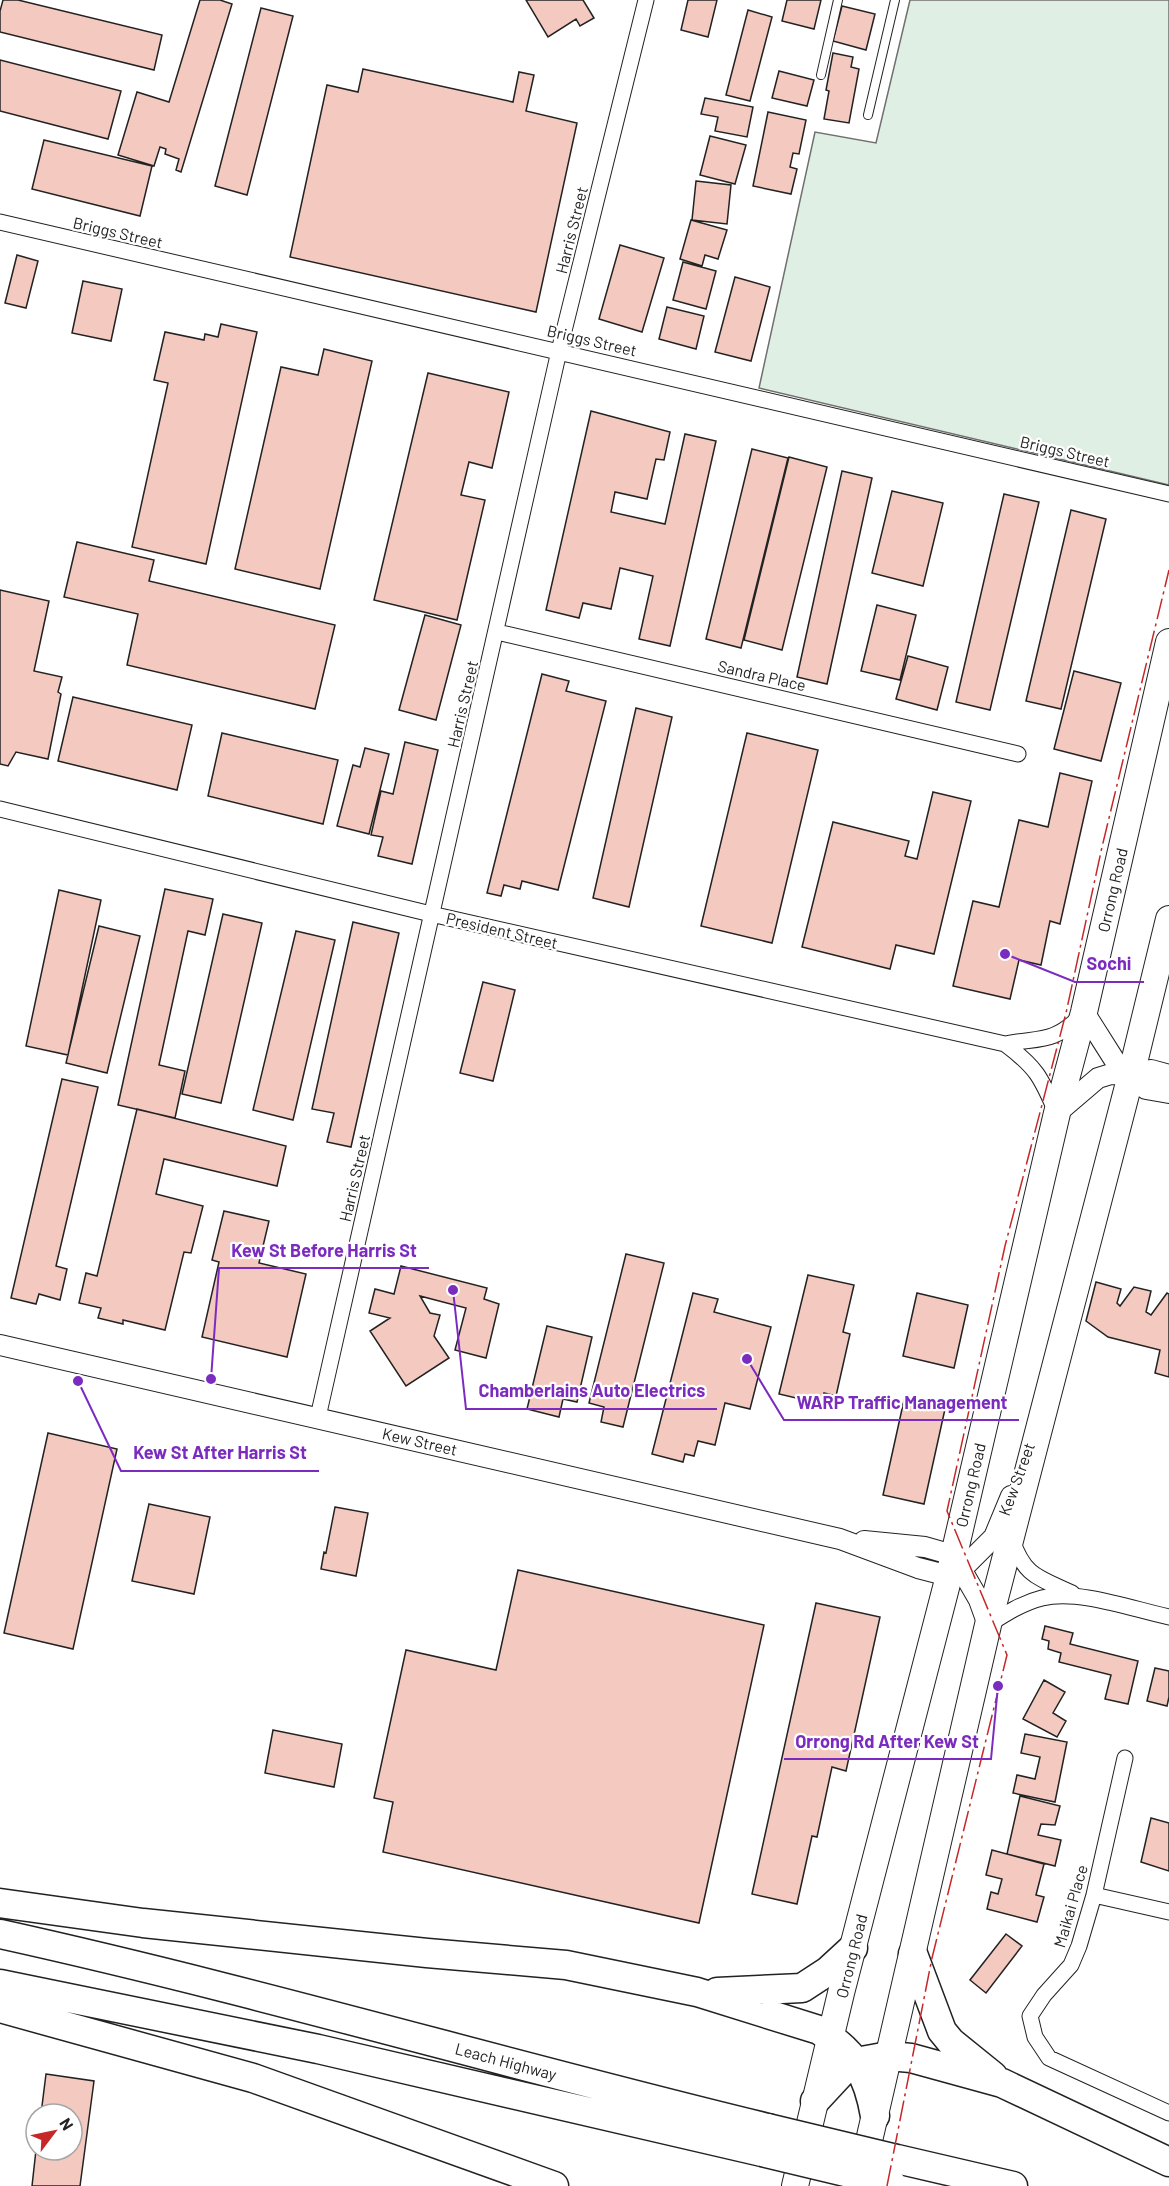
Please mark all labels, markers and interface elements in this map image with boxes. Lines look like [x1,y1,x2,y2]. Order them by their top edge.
street label: Harris Street [551,185,591,275]
street label: Briggs Street [71,212,165,252]
street label: Briggs Street [545,320,639,360]
street label: Briggs Street [1018,431,1112,471]
street label: Sandra Place [716,656,808,694]
street label: Harris Street [443,659,481,749]
street label: Orrong Road [1093,846,1131,934]
street label: President Street [444,908,560,952]
callout: Sochi [1075,946,1144,982]
text: Sochi [1087,952,1131,974]
street label: Harris Street [335,1133,373,1223]
callout: Kew St Before Harris St [219,1232,429,1268]
text: Kew St Before Harris St [231,1239,417,1261]
callout: Chamberlains Auto Electrics [466,1373,717,1409]
text: Chamberlains Auto Electrics [479,1379,705,1401]
callout: WARP Traffic Management [784,1384,1019,1420]
text: WARP Traffic Management [797,1391,1008,1413]
street label: Kew Street [381,1423,459,1459]
callout: Kew St After Harris St [121,1435,319,1471]
street label: Kew Street [994,1440,1038,1518]
text: Kew St After Harris St [133,1441,307,1463]
street label: Orrong Road [951,1441,989,1529]
callout: Orrong Rd After Kew St [784,1723,991,1759]
text: Orrong Rd After Kew St [795,1730,979,1752]
street label: Maikai Place [1049,1862,1091,1950]
street label: Orrong Road [831,1912,871,2000]
street label: Leach Highway [453,2038,559,2084]
north arrow [24,2102,84,2162]
text: N [56,2114,78,2133]

